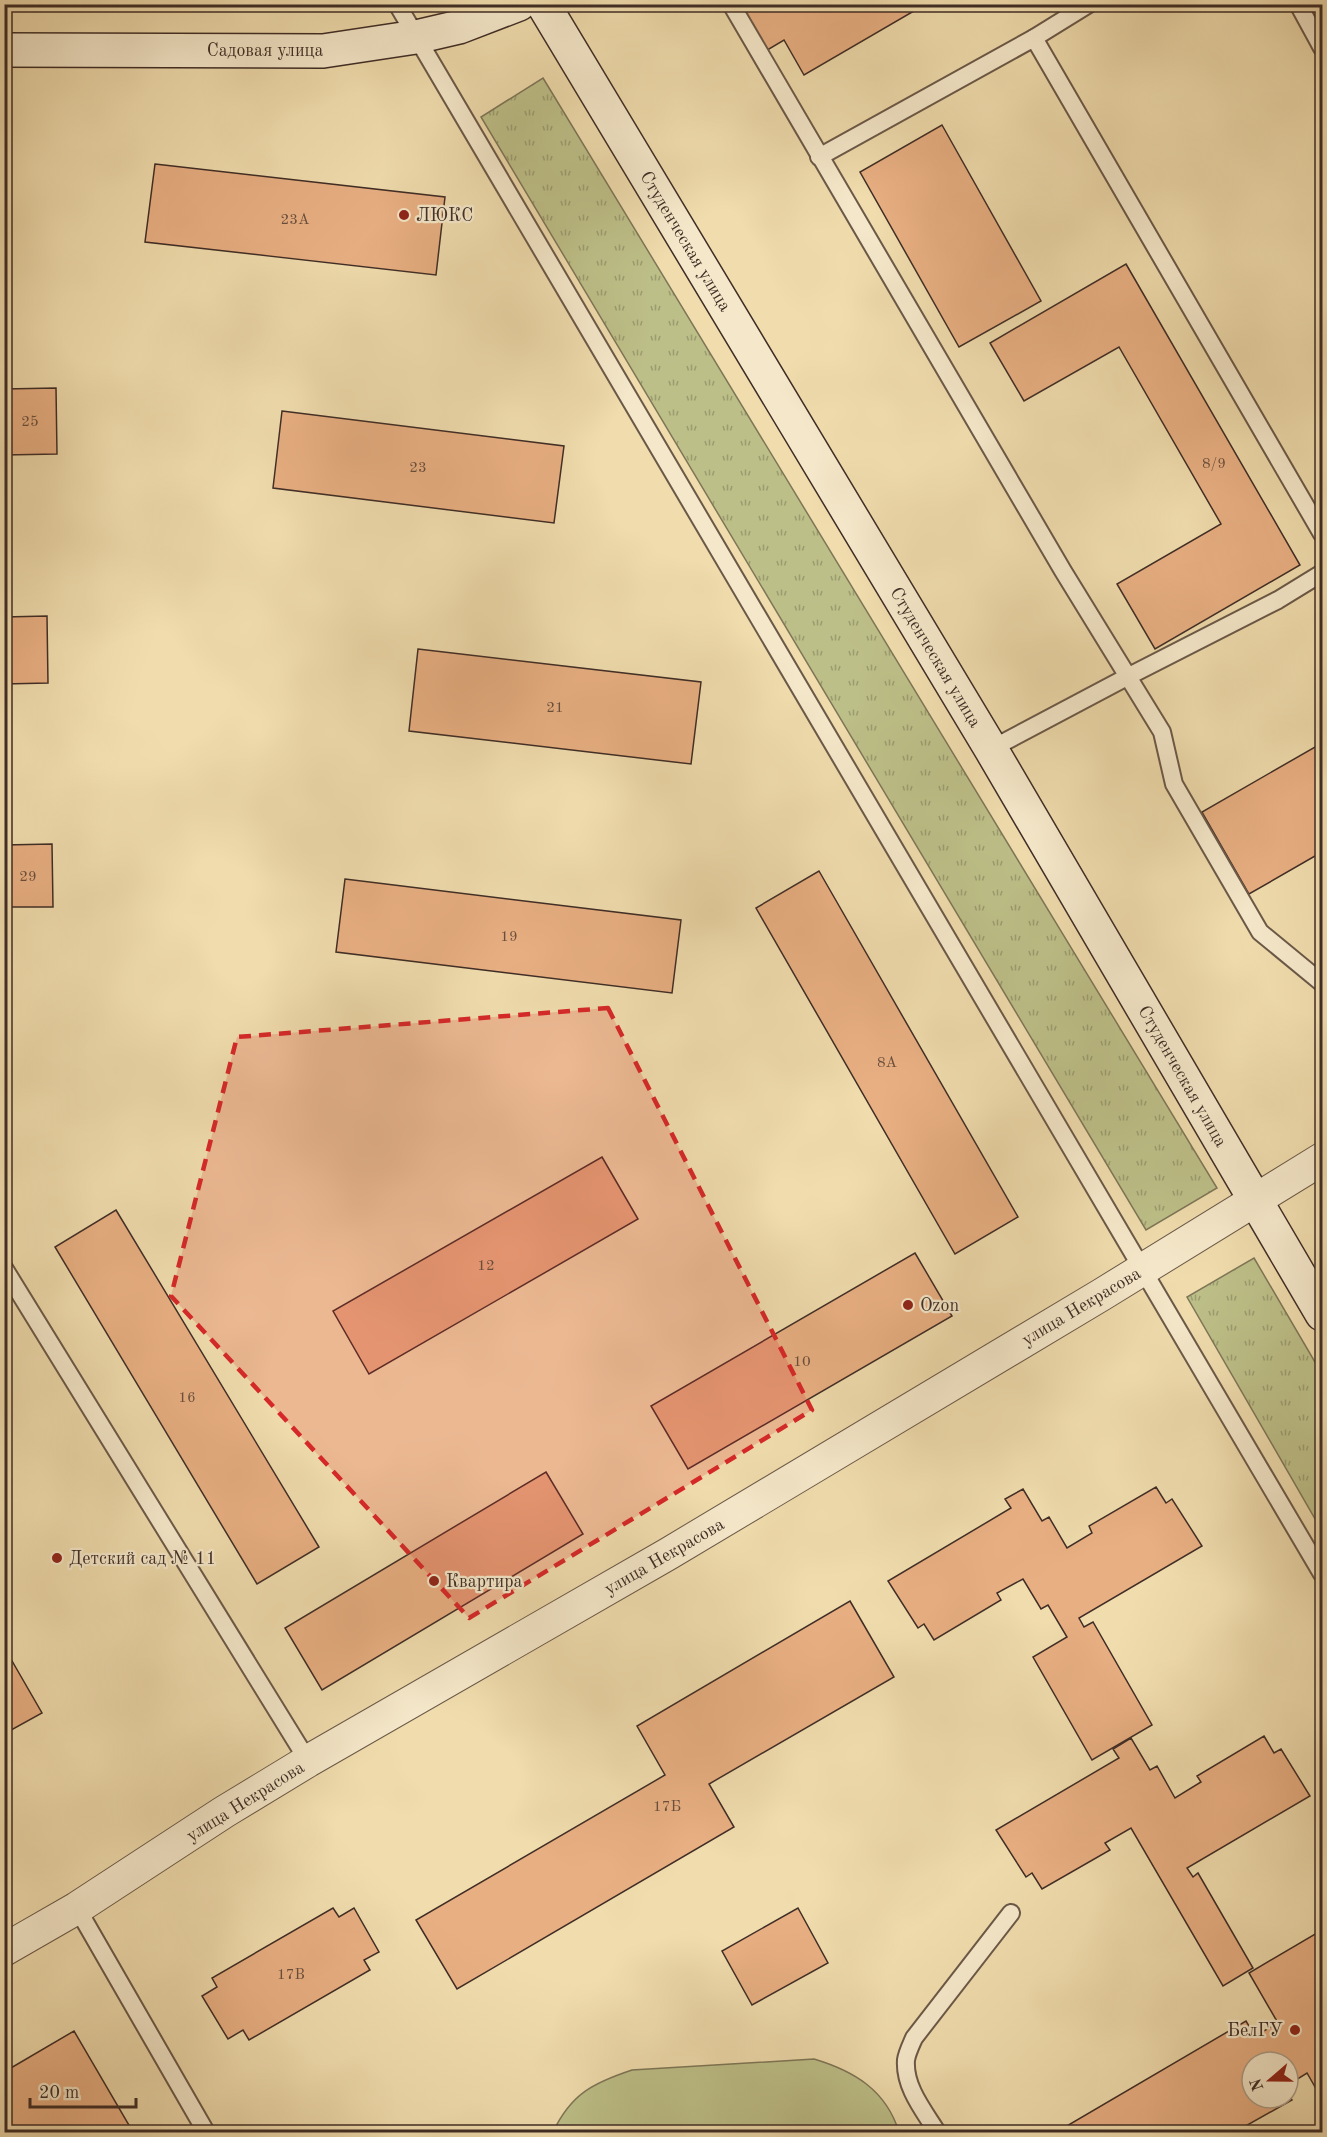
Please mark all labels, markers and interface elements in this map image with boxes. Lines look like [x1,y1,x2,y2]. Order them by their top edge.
street label: Садовая улица [207,42,323,60]
street label: Студенческая улица [636,168,734,315]
place label: ЛЮКС [416,207,473,225]
marker: ЛЮКС [397,208,411,222]
house number: 23А [281,213,310,228]
house number: 25 [21,415,39,430]
house number: 8/9 [1202,457,1226,472]
house number: 23 [409,461,427,476]
street label: Студенческая улица [886,584,984,731]
house number: 21 [546,701,564,716]
house number: 29 [19,870,37,885]
house number: 19 [500,930,518,945]
street label: Студенческая улица [1134,1003,1230,1150]
house number: 8А [877,1056,898,1071]
house number: 12 [477,1259,495,1274]
street label: улица Некрасова [1019,1264,1144,1349]
place label: Ozon [920,1297,959,1315]
marker: Ozon [901,1298,915,1312]
house number: 10 [793,1355,811,1370]
house number: 16 [178,1391,196,1406]
street label: улица Некрасова [601,1515,728,1598]
place label: Детский сад № 11 [69,1550,216,1568]
marker: Детский сад № 11 [50,1551,64,1565]
place label: Квартира [446,1573,522,1591]
marker: Квартира [427,1574,441,1588]
street label: улица Некрасова [183,1758,308,1845]
house number: 17Б [653,1800,681,1815]
house number: 17В [277,1968,305,1983]
place label: БелГУ [1227,2022,1283,2040]
marker: БелГУ [1288,2023,1302,2037]
north arrow [1240,2050,1300,2110]
scale bar [30,2071,136,2109]
text: N [1248,2075,1267,2093]
text: 20 m [39,2084,79,2102]

